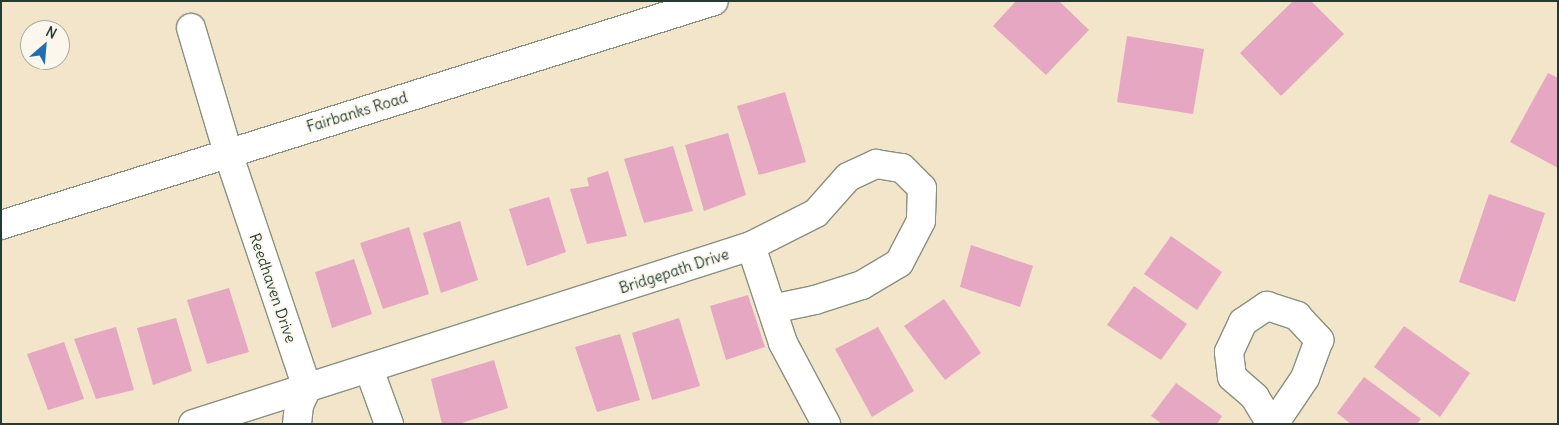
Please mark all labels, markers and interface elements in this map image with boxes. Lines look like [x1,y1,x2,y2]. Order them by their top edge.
north arrow [20,20,70,70]
text: N [43,22,60,43]
street label: Fairbanks Road [304,88,410,136]
street label: Reedhaven Drive [246,231,300,345]
street label: Bridgepath Drive [617,245,731,297]

